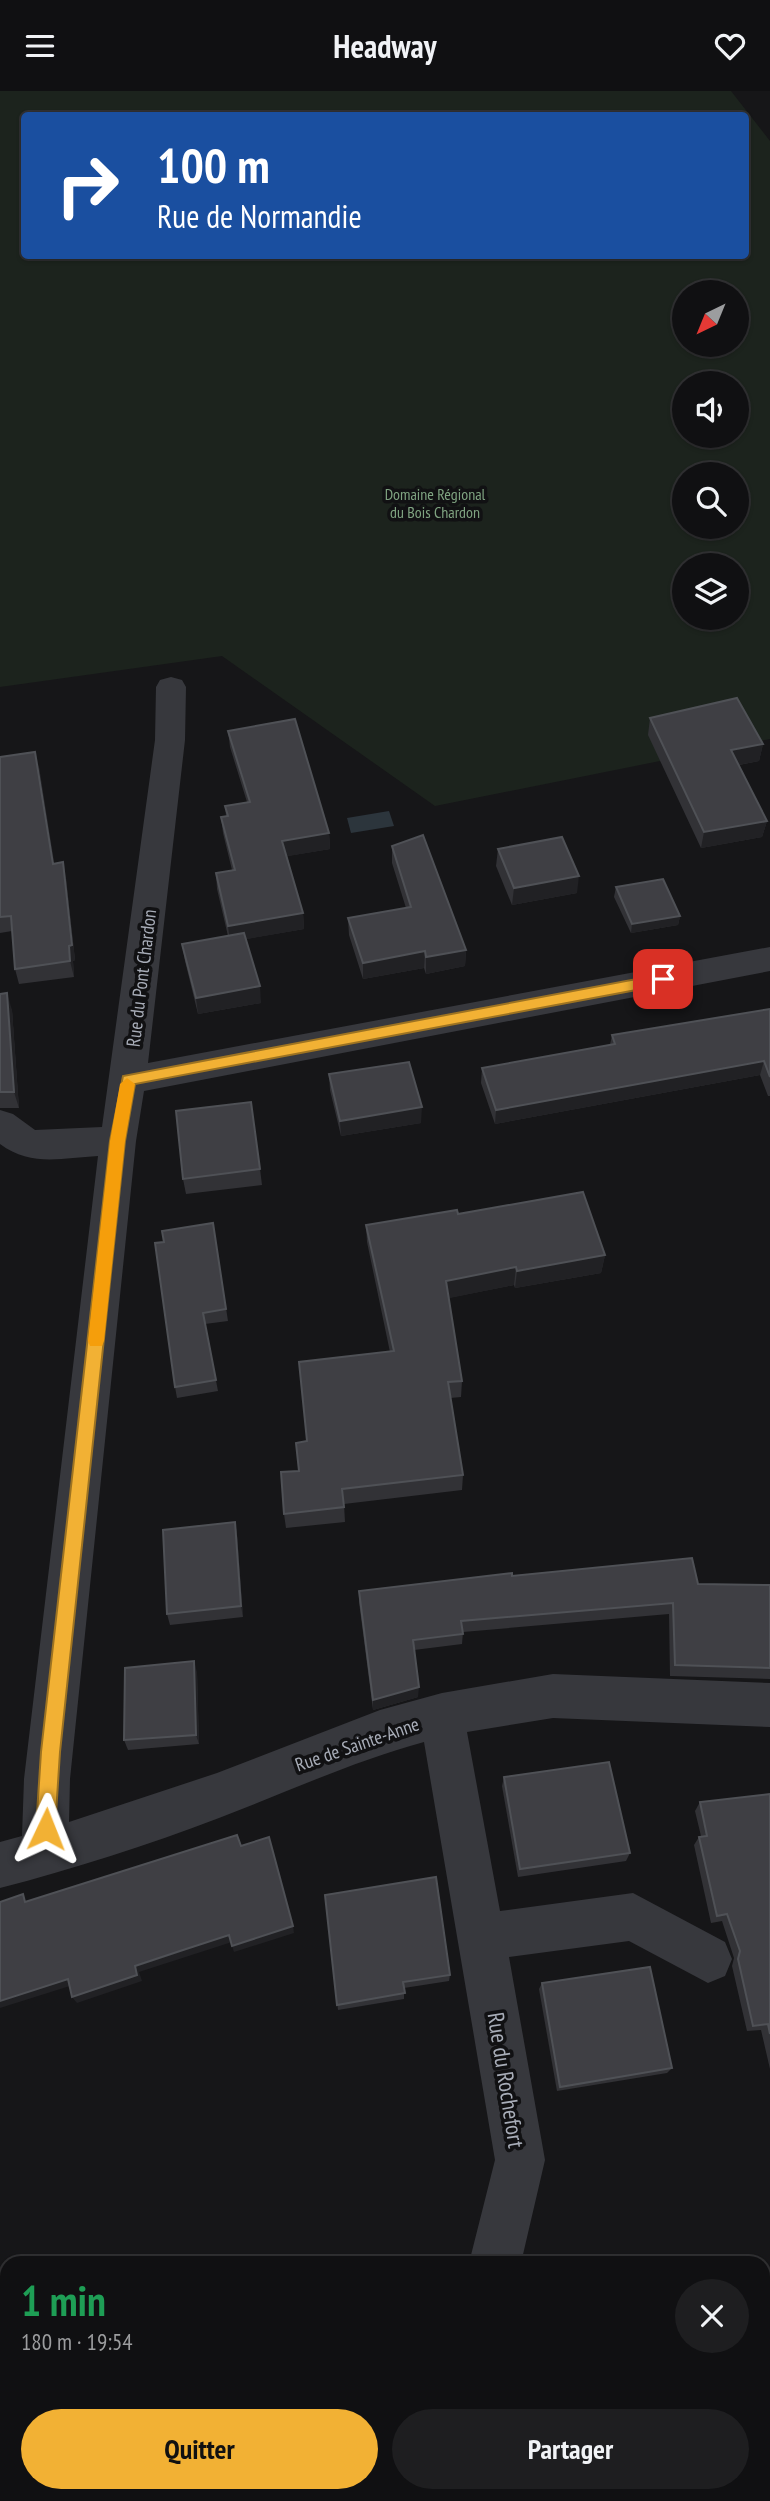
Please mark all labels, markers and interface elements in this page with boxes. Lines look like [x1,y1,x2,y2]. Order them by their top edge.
text: Headway [333,25,437,67]
icon: menu [21,27,59,65]
icon: heart [711,27,749,65]
text: 100 m [157,133,270,197]
icon: right [42,140,133,231]
text: Rue de Normandie [157,195,362,237]
north arrow [672,280,749,357]
map controls [672,280,749,630]
button: sound [672,371,749,448]
button: search [672,462,749,539]
park label: Domaine Régional du Bois Chardon [385,484,486,522]
button: layers [672,553,749,630]
street label: Rue du Pont Chardon [121,908,161,1048]
pin [633,949,693,1009]
icon: arrive [644,960,682,998]
street label: Rue de Sainte-Anne [292,1712,422,1776]
position arrow [9,1792,83,1866]
street label: Rue du Rochefort [481,2010,532,2150]
text: 1 min [21,2273,106,2328]
button: close [675,2279,749,2353]
text: 180 m · 19:54 [21,2327,133,2356]
button: Quitter [21,2409,378,2489]
button: Partager [392,2409,749,2489]

